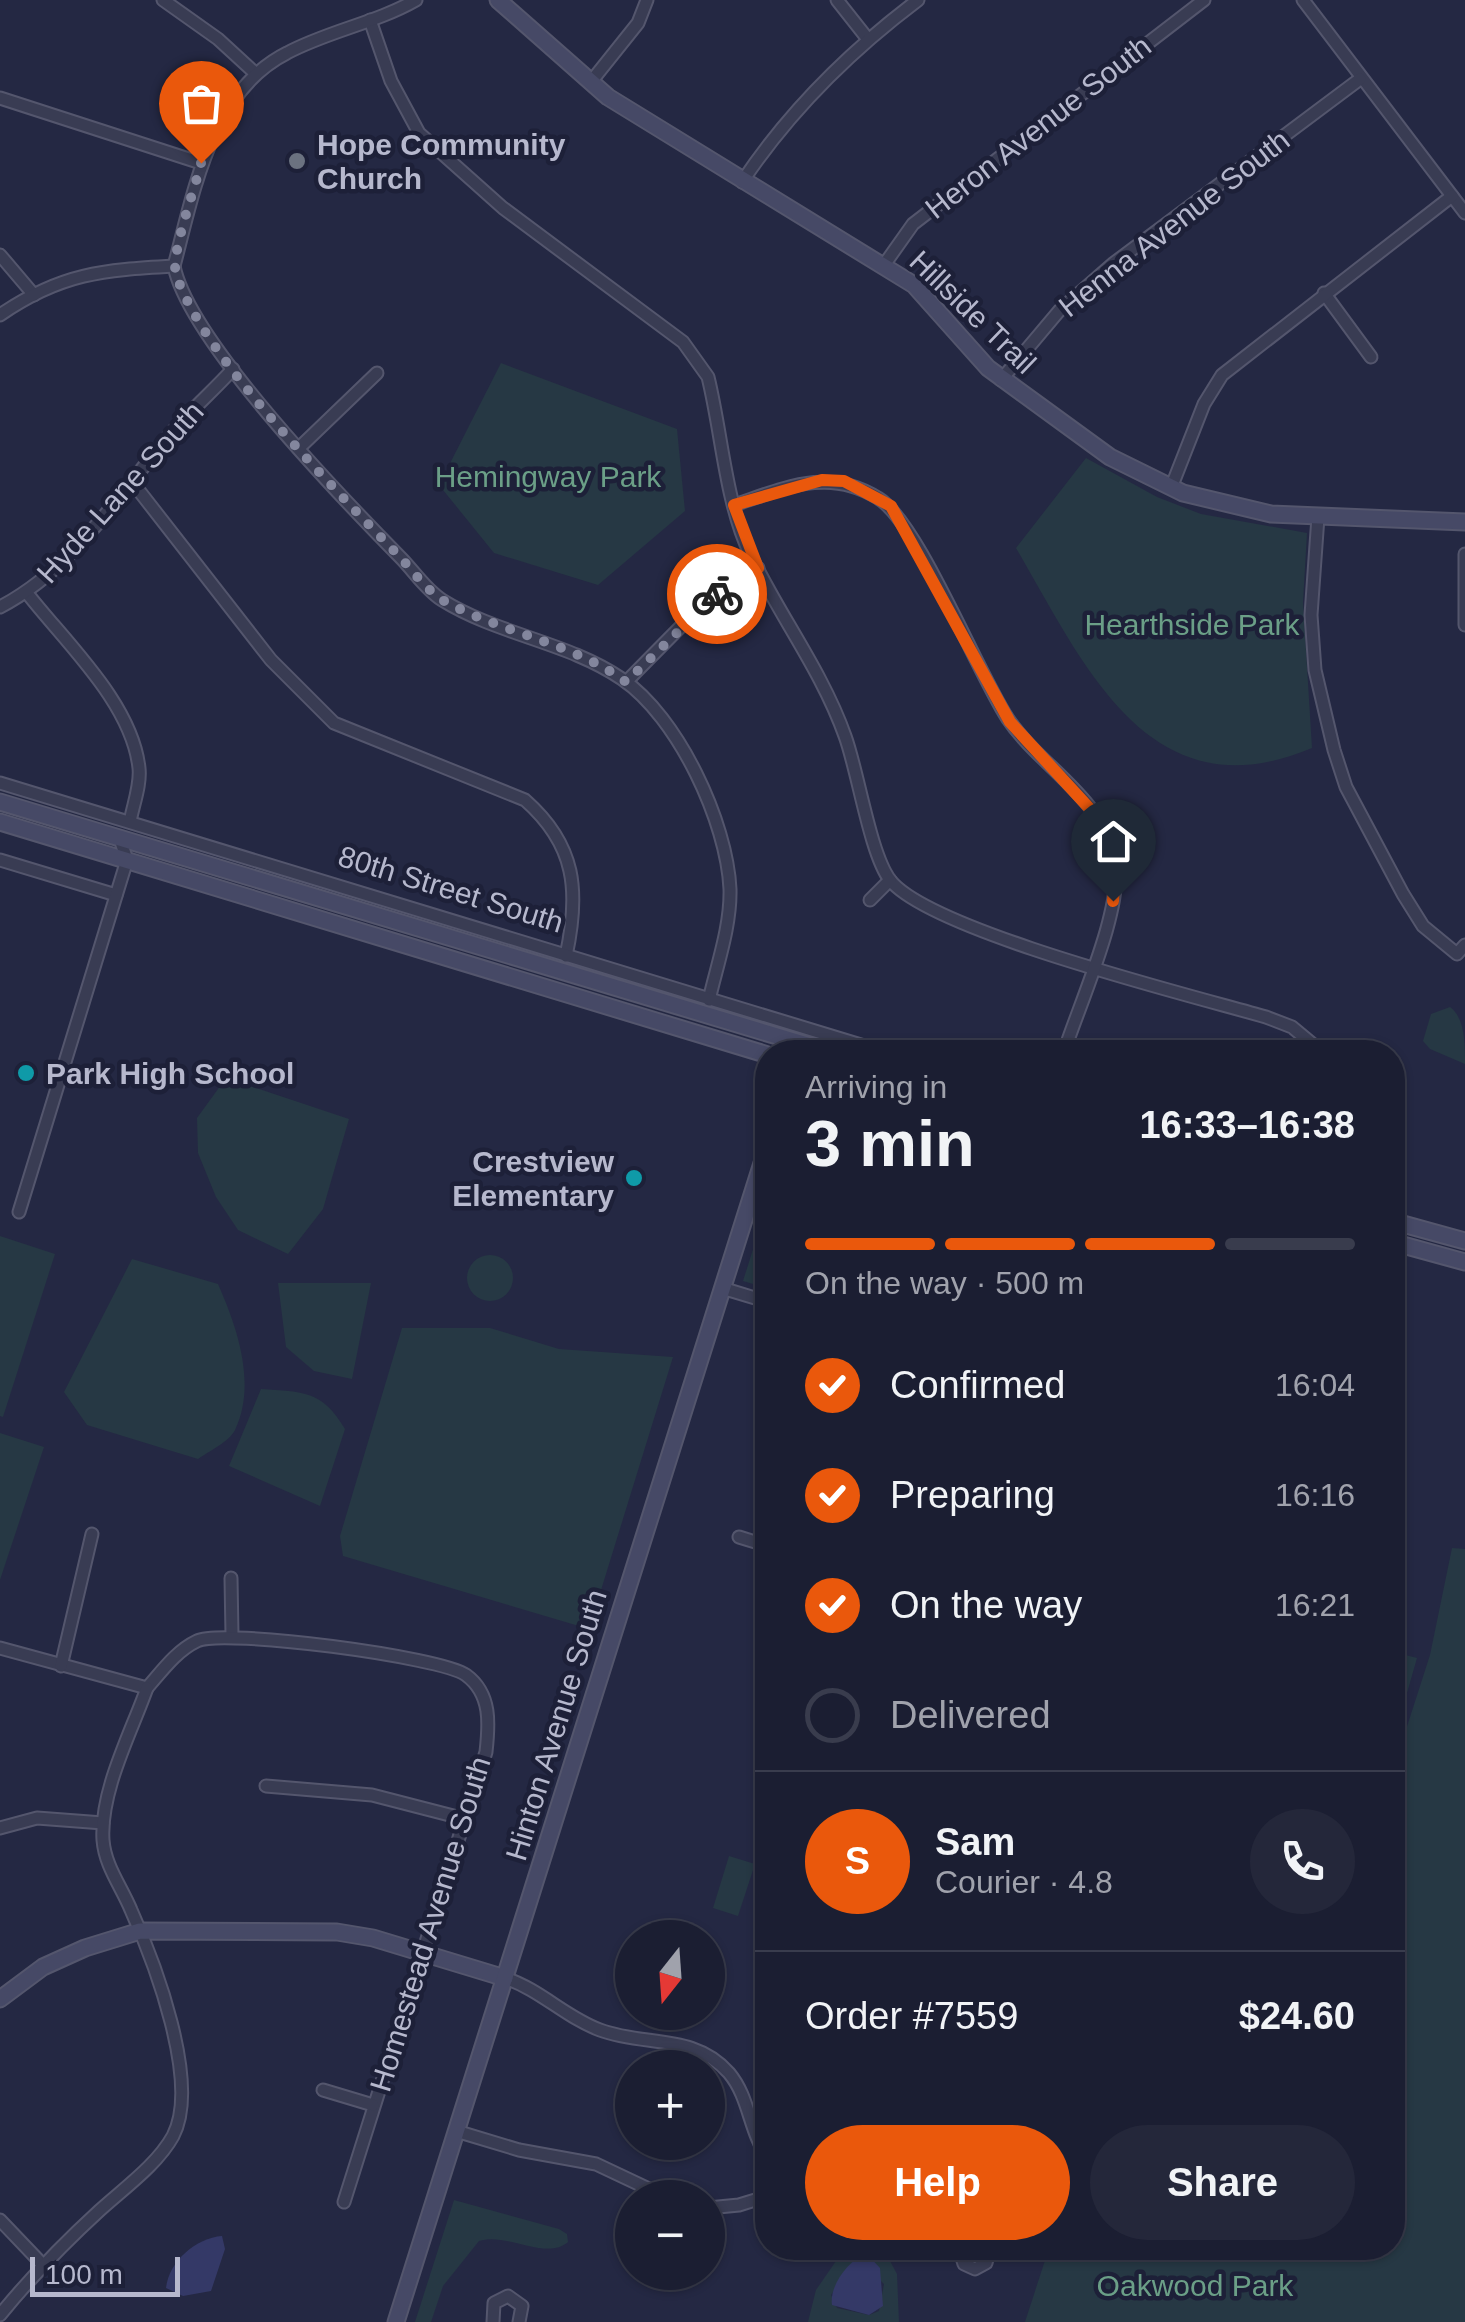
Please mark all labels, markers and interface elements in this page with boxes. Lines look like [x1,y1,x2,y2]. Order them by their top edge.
street label: Heron Avenue South [919,29,1157,225]
pin [159,61,244,164]
icon: bag [174,76,229,131]
street label: Henna Avenue South [1052,123,1296,323]
place label: Hope Community Church [317,128,566,195]
marker: Hope Community Church [286,150,308,172]
street label: Hillside Trail [903,244,1043,380]
street label: Hyde Lane South [30,395,210,589]
park label: Hemingway Park [435,460,662,493]
courier [667,544,767,644]
icon: bike [690,567,745,622]
park label: Hearthside Park [1084,608,1301,641]
pin [1071,799,1156,902]
icon: home [1086,814,1141,869]
street label: 80th Street South [335,839,567,939]
place label: Park High School [46,1057,294,1090]
marker: Park High School [15,1062,37,1084]
text: Arriving in [805,1069,947,1105]
text: 16:33–16:38 [1139,1104,1355,1146]
text: 3 min [805,1107,975,1180]
place label: Crestview Elementary [452,1145,615,1212]
marker: Crestview Elementary [623,1167,645,1189]
text: On the way · 500 m [805,1265,1084,1301]
icon: check [805,1358,860,1413]
text: Confirmed [890,1364,1065,1406]
text: 16:04 [1275,1367,1355,1403]
icon: check [805,1468,860,1523]
text: Preparing [890,1474,1055,1516]
text: 16:16 [1275,1477,1355,1513]
icon: check [805,1578,860,1633]
text: On the way [890,1584,1082,1626]
street label: Hinton Avenue South [499,1586,613,1864]
text: 16:21 [1275,1587,1355,1623]
text: Delivered [890,1694,1051,1736]
street label: Homestead Avenue South [363,1753,497,2095]
button: phone [1250,1809,1355,1914]
text: Sam [935,1821,1015,1863]
text: S [845,1840,870,1882]
text: Courier · 4.8 [935,1864,1113,1900]
north arrow [615,1920,725,2030]
map controls [615,1920,725,2290]
text: Order #7559 [805,1995,1018,2037]
text: $24.60 [1239,1995,1355,2037]
button: + [615,2050,725,2160]
button: Help [805,2125,1070,2240]
button: Share [1090,2125,1355,2240]
button: − [615,2180,725,2290]
scale bar [30,2252,180,2296]
text: 100 m [45,2259,123,2290]
park label: Oakwood Park [1097,2269,1294,2302]

